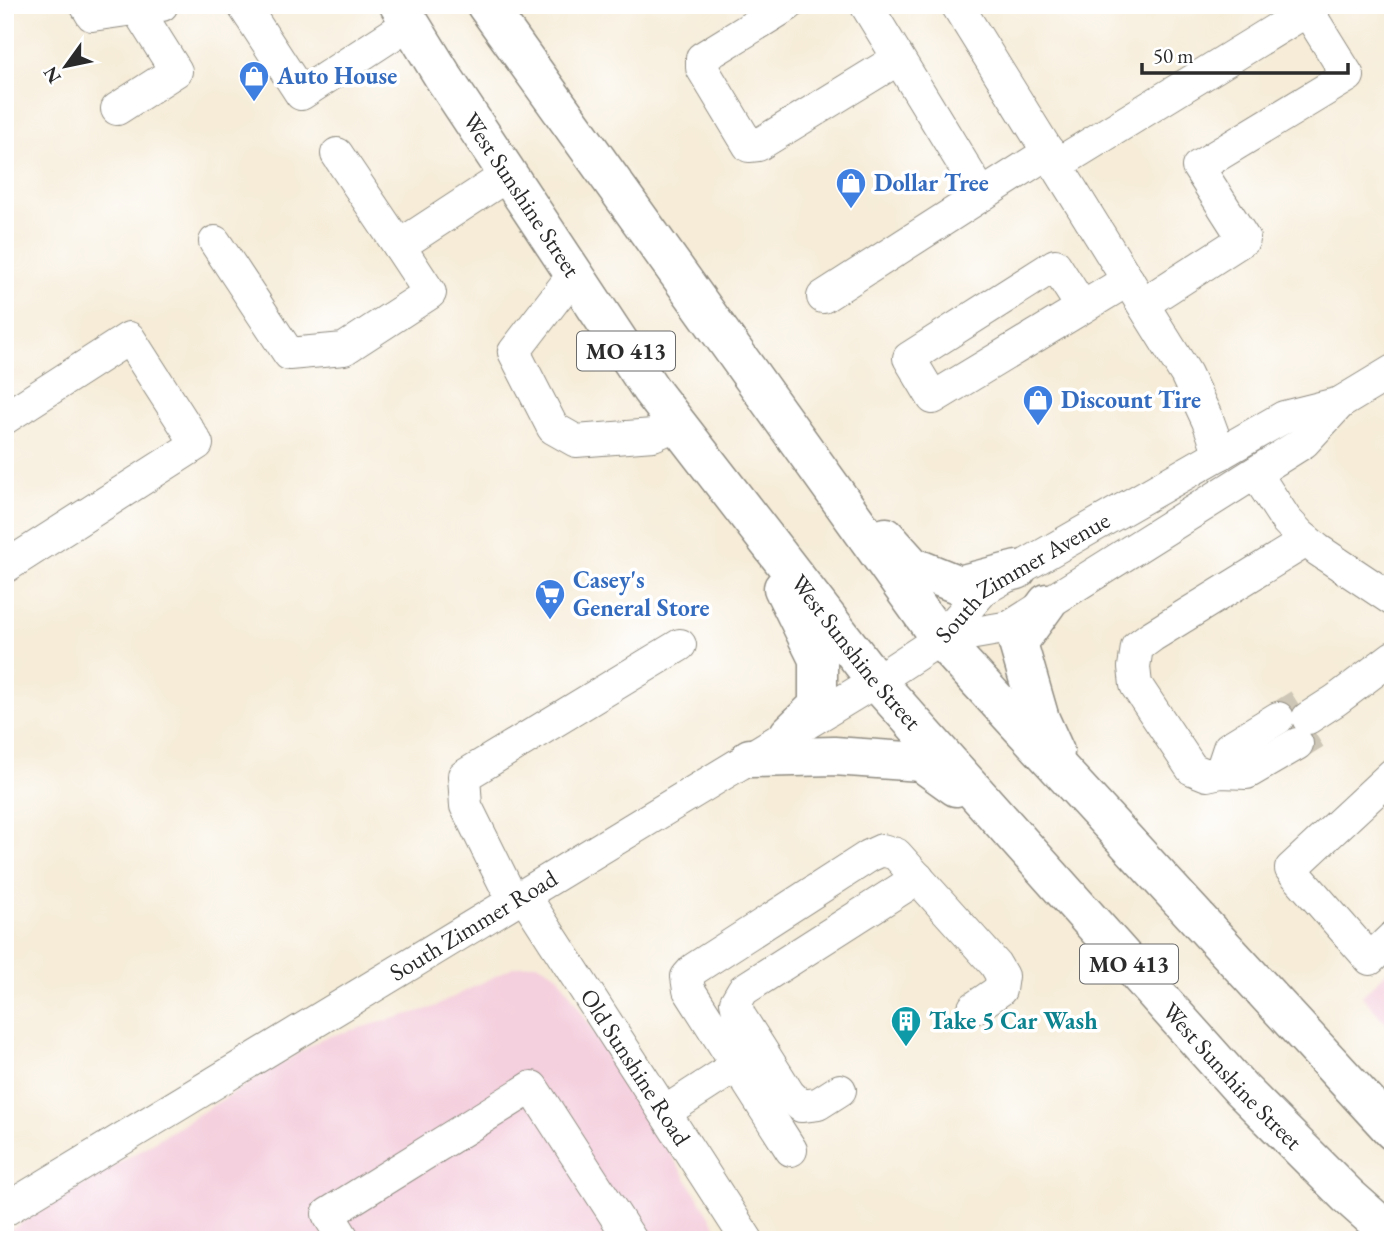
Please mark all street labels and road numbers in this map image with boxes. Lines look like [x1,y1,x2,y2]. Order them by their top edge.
street label: West Sunshine Street [456,106,588,283]
road number: MO 413 [577,332,675,370]
street label: South Zimmer Avenue [928,504,1115,649]
street label: West Sunshine Street [784,568,929,737]
street label: South Zimmer Road [384,862,563,988]
road number: MO 413 [1080,945,1178,984]
street label: Old Sunshine Road [574,983,698,1152]
street label: West Sunshine Street [1156,996,1309,1157]

